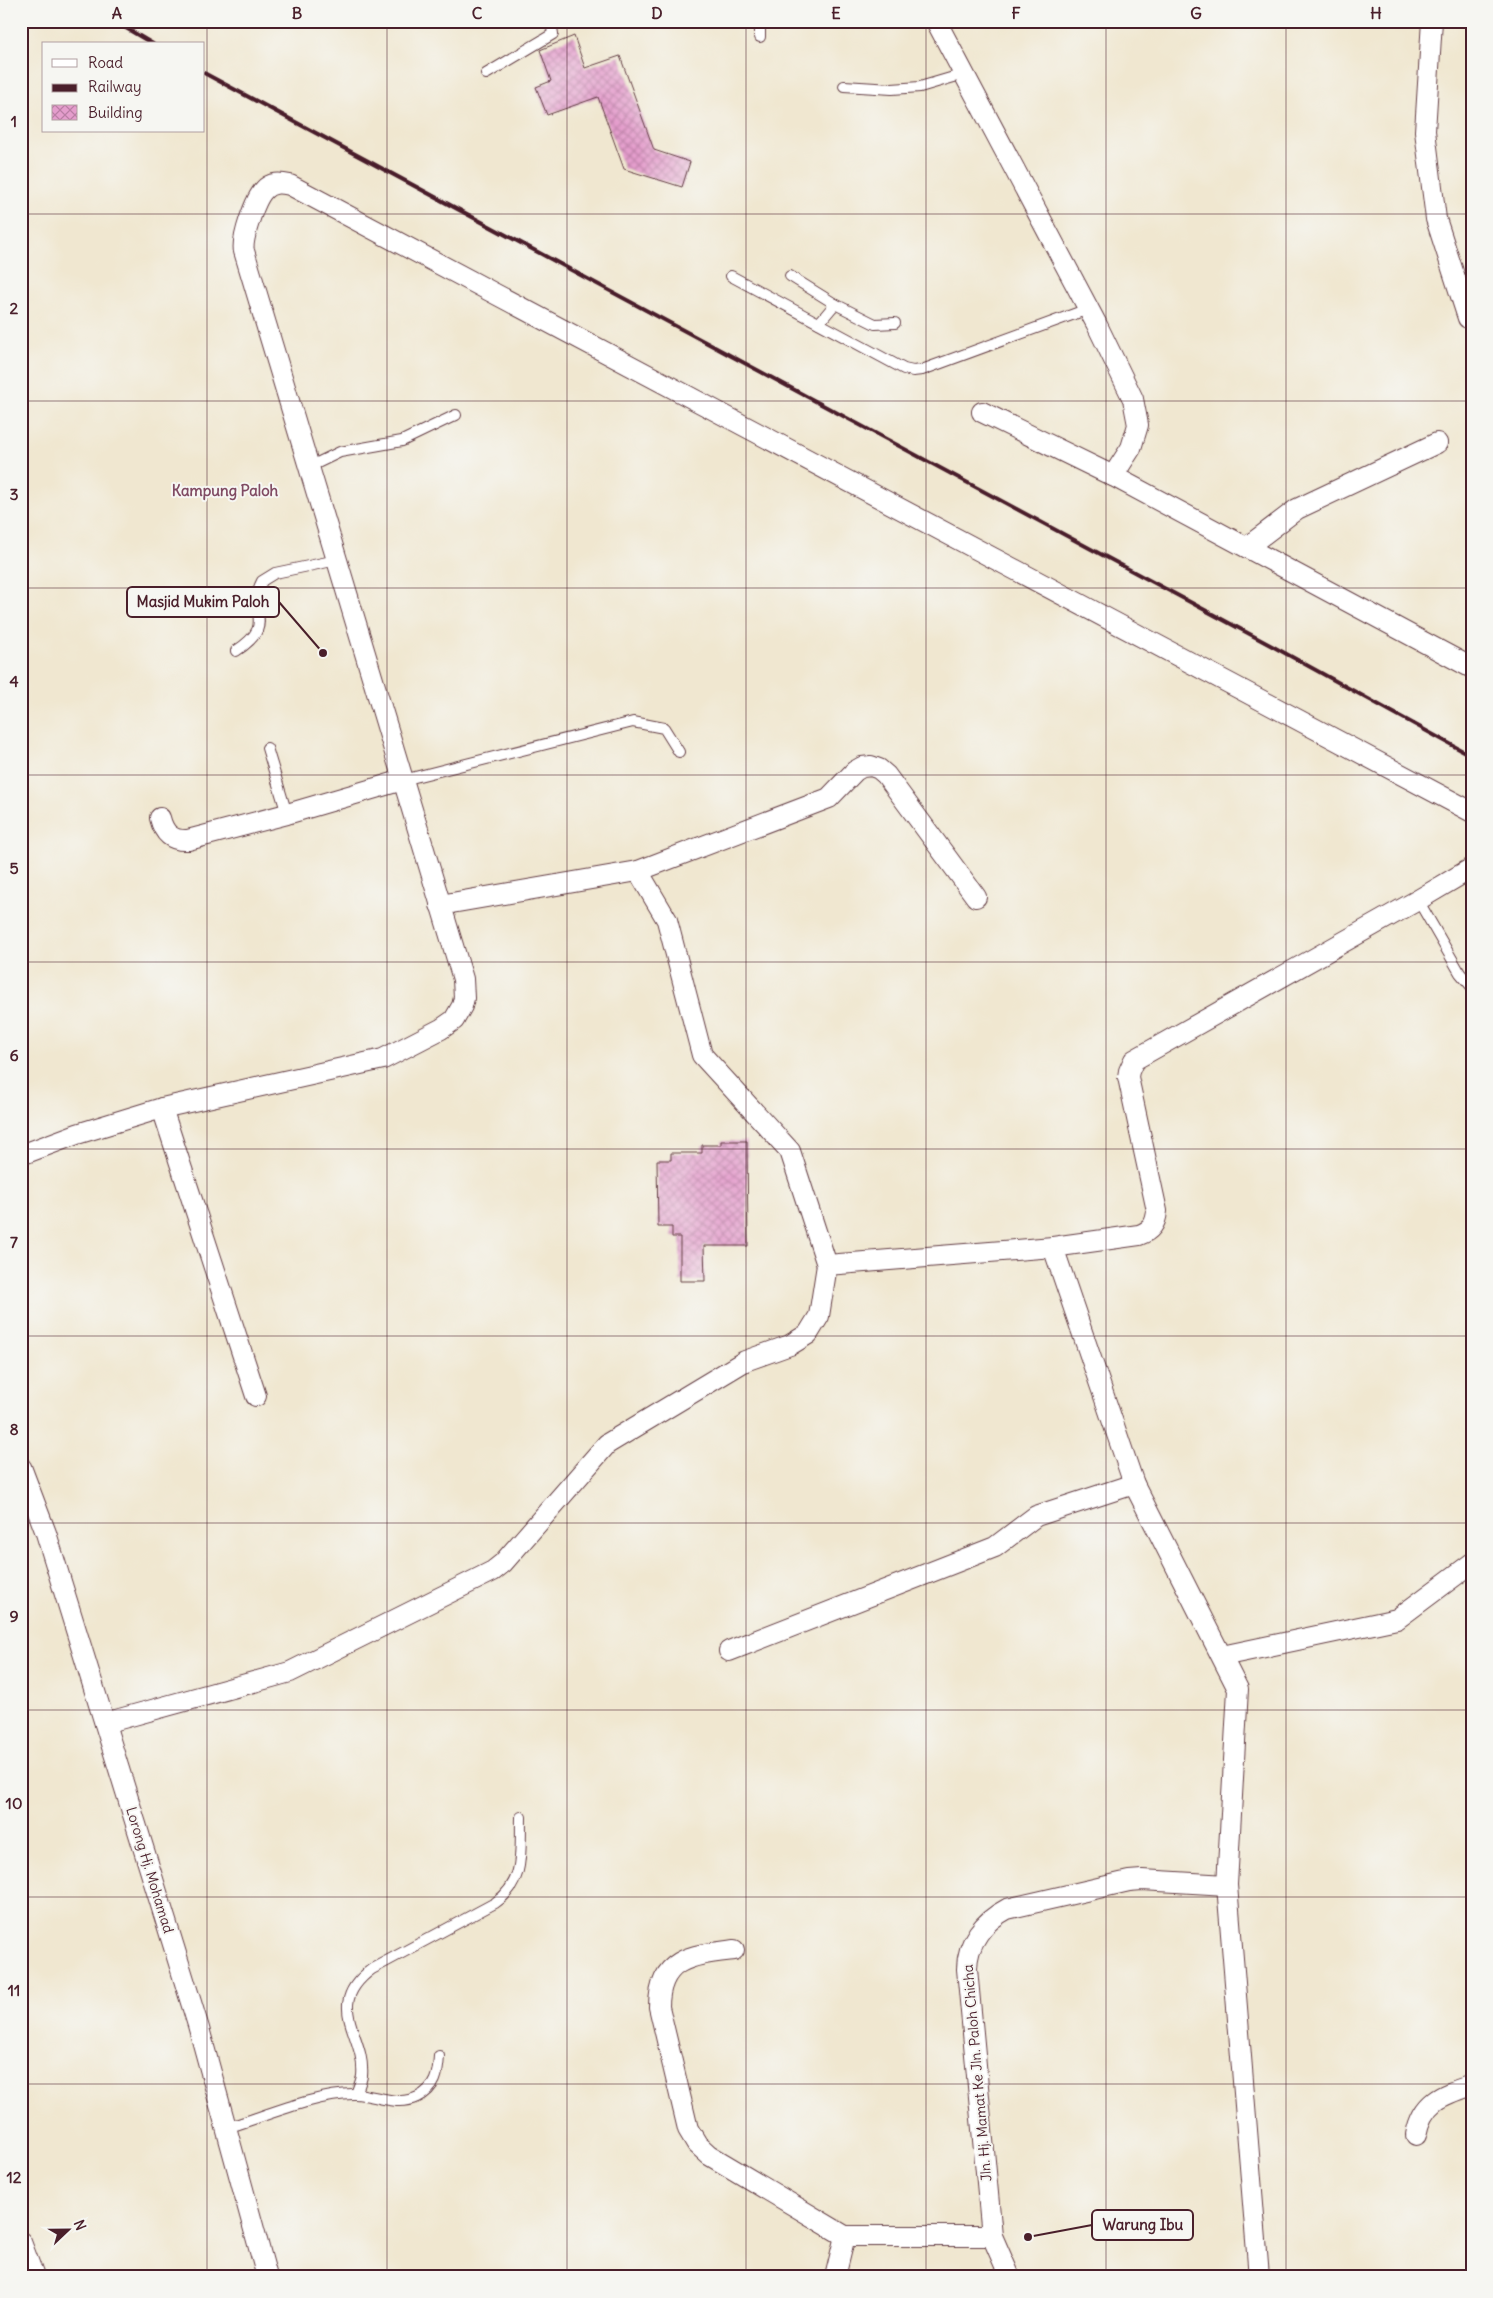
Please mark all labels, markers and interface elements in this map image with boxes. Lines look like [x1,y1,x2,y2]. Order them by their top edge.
text: A [112,3,122,23]
text: B [292,3,303,23]
text: C [472,3,483,23]
text: D [651,3,663,23]
text: E [831,3,841,23]
text: F [1011,3,1021,23]
text: G [1190,3,1202,23]
text: H [1370,3,1382,23]
legend [42,42,205,132]
text: Road [88,53,123,72]
text: Railway [88,77,142,96]
text: Building [88,103,143,122]
text: 1 [11,111,17,131]
text: 2 [10,298,19,318]
district label: Kampung Paloh [172,481,279,501]
text: 3 [9,484,19,504]
callout: Masjid Mukim Paloh [127,587,279,617]
text: Masjid Mukim Paloh [137,592,270,611]
text: 4 [9,671,19,691]
text: 5 [9,858,19,878]
text: 6 [9,1045,19,1065]
text: 7 [10,1232,18,1252]
text: 8 [9,1419,19,1439]
text: 9 [9,1606,19,1626]
text: 10 [6,1793,22,1813]
street label: Lorong Hj. Mohamad [122,1805,178,1935]
street label: Jln. Hj. Mamat Ke Jln. Paloh Chicha [959,1964,995,2182]
text: 11 [8,1980,20,2000]
text: 12 [6,2167,22,2187]
north arrow [42,2206,92,2256]
callout: Warung Ibu [1092,2210,1193,2240]
text: Warung Ibu [1103,2215,1184,2235]
text: N [70,2217,90,2233]

